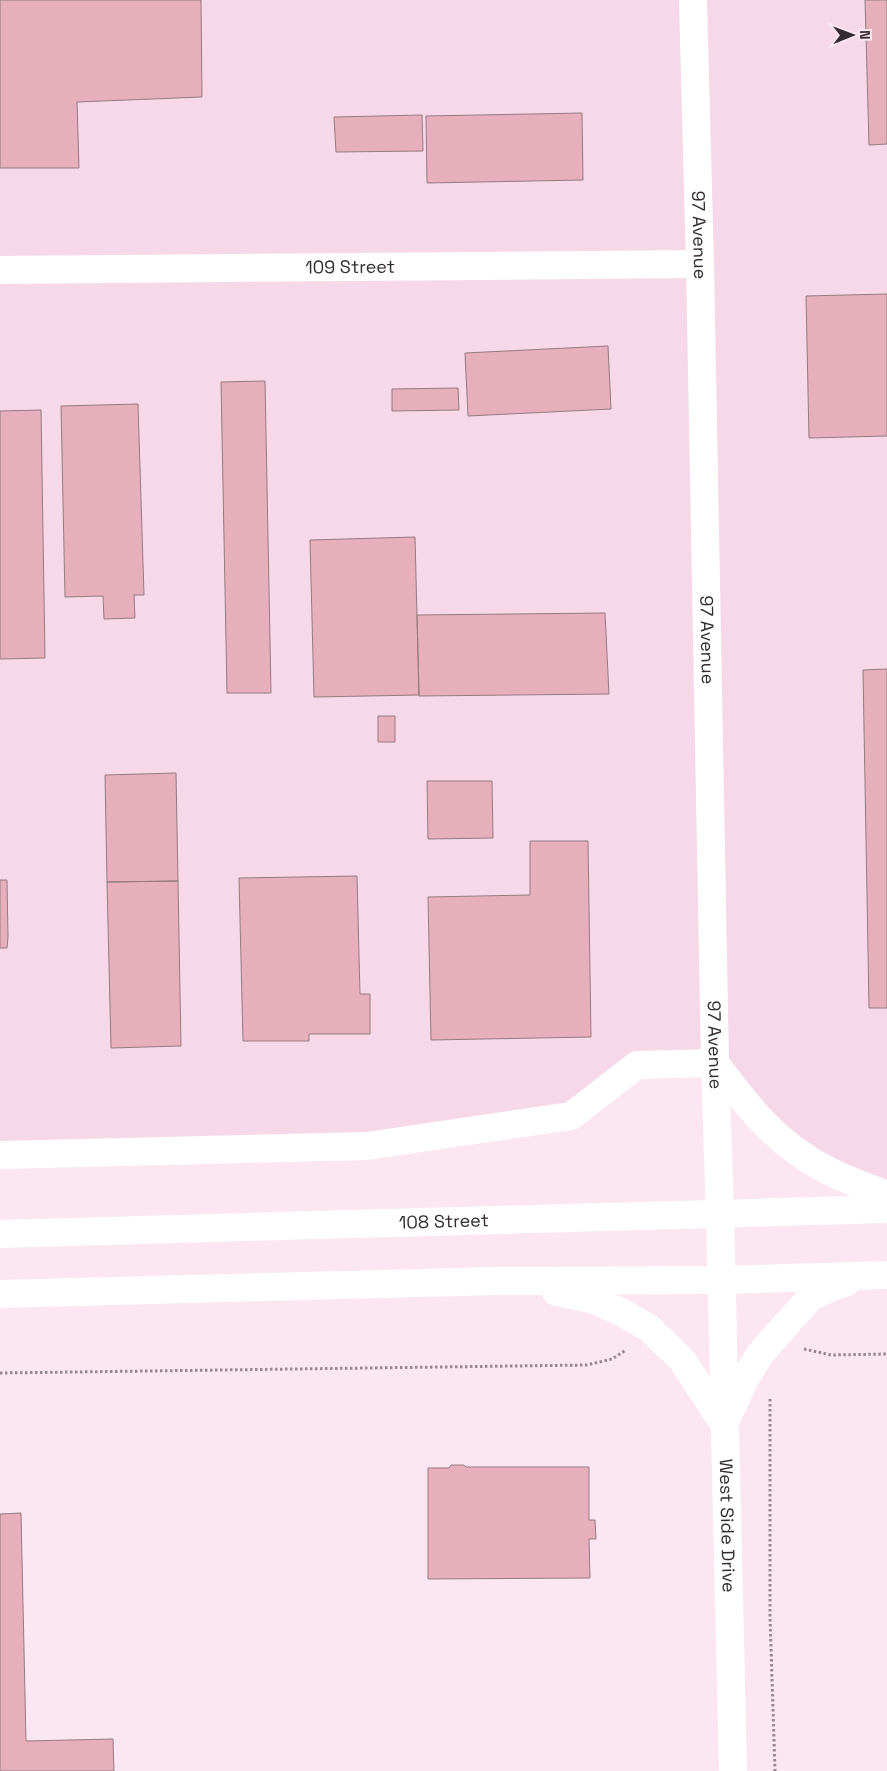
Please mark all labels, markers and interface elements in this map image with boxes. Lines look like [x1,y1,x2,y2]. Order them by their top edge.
north arrow [827,10,877,60]
text: N [856,30,874,40]
street label: 97 Avenue [687,190,712,280]
street label: 109 Street [305,255,395,278]
street label: 97 Avenue [695,595,720,684]
street label: 97 Avenue [703,1000,728,1090]
street label: 108 Street [399,1208,489,1234]
street label: West Side Drive [715,1458,741,1593]

